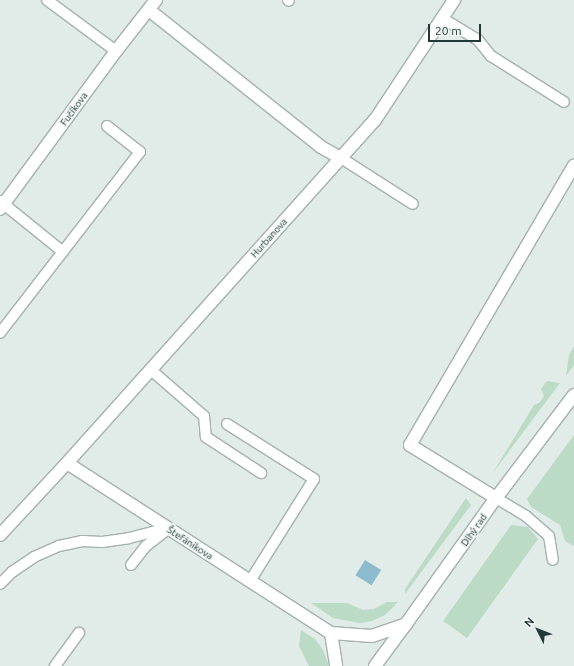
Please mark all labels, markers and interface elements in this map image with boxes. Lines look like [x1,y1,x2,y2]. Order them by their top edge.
scale bar [430,16,483,42]
text: 20 m [435,24,462,37]
street label: Fučíkova [58,90,90,128]
street label: Hurbanova [248,216,290,260]
street label: Dlhý rad [458,511,490,549]
street label: Štefánikova [165,524,215,562]
north arrow [518,610,558,650]
text: N [522,615,536,629]

